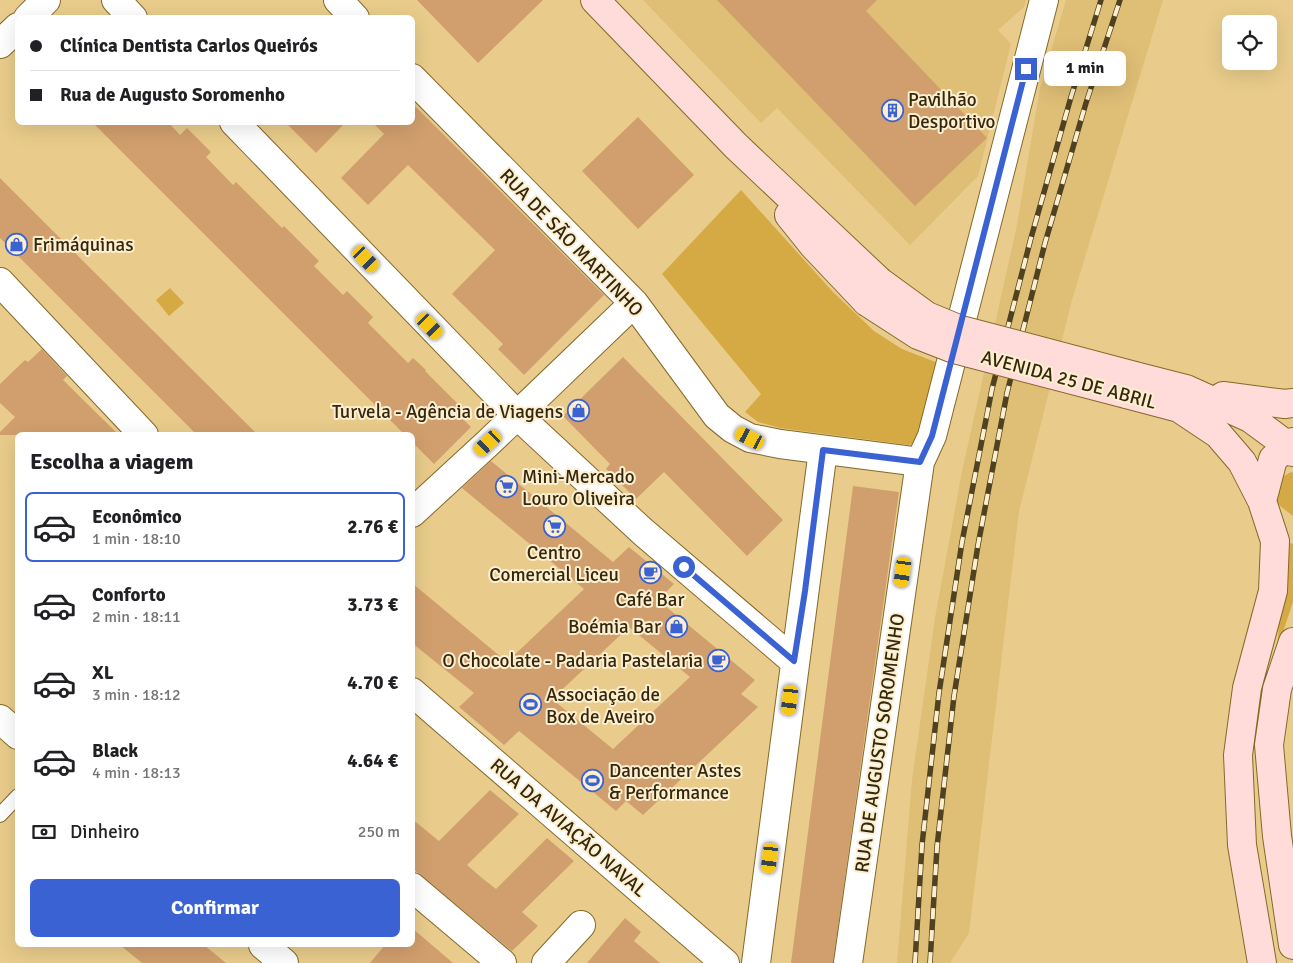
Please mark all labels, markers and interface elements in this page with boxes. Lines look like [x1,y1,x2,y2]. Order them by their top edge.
map controls [1222,15,1277,70]
button: locate [1222,15,1277,70]
text: Clínica Dentista Carlos Queirós [60,34,318,58]
callout: 1 min [1044,52,1126,86]
route end [1015,58,1037,80]
text: 1 min [1066,58,1104,78]
text: Rua de Augusto Soromenho [60,83,285,107]
place label: Pavilhão Desportivo [908,88,996,134]
building icon: Pavilhão Desportivo [880,98,904,122]
street label: RUA DE SÃO MARTINHO [494,164,648,322]
shop icon: Frimáquinas [5,232,29,256]
place label: Frimáquinas [33,233,133,257]
car [350,243,381,275]
car [414,310,445,342]
street label: AVENIDA 25 DE ABRIL [978,345,1159,415]
shop icon: Turvela - Agência de Viagens [567,399,591,423]
place label: Turvela - Agência de Viagens [332,400,563,424]
car [733,425,766,451]
car [471,427,504,459]
text: Escolha a viagem [30,448,194,475]
place label: Mini-Mercado Louro Oliveira [522,465,635,511]
supermarket icon: Mini-Mercado Louro Oliveira [494,475,518,499]
icon: car [32,505,77,550]
text: Econômico [92,505,182,529]
supermarket icon: Centro Comercial Liceu [542,514,566,538]
text: 2.76 € [347,515,398,539]
text: 1 min · 18:10 [92,529,181,549]
place label: Centro Comercial Liceu [489,541,619,587]
route start [673,556,695,578]
car [893,556,912,588]
cafe icon: Café Bar [638,561,662,585]
icon: car [32,583,77,628]
text: Conforto [92,583,166,607]
place label: Café Bar [616,588,684,612]
text: 3.73 € [347,593,398,617]
text: 2 min · 18:11 [92,607,181,627]
street label: RUA DE AUGUSTO SOROMENHO [850,612,910,874]
shop icon: Boémia Bar [665,614,689,638]
place label: Boémia Bar [568,615,661,639]
cafe icon: O Chocolate - Padaria Pastelaria [707,648,731,672]
place label: O Chocolate - Padaria Pastelaria [442,649,703,673]
icon: car [32,661,77,706]
text: XL [92,661,114,685]
text: 4.70 € [347,671,398,695]
place label: Associação de Box de Aveiro [546,683,660,729]
car [780,684,799,716]
text: 3 min · 18:12 [92,685,181,705]
sports icon: Associação de Box de Aveiro [518,693,542,717]
icon: car [32,739,77,784]
text: Black [92,739,138,763]
text: 4.64 € [347,749,398,773]
street label: RUA DA AVIAÇÃO NAVAL [485,753,652,903]
place label: Dancenter Astes & Performance [609,759,741,805]
text: 4 min · 18:13 [92,763,181,783]
sports icon: Dancenter Astes & Performance [581,769,605,793]
icon: cash [30,818,58,846]
text: Dinheiro [70,820,139,844]
text: 250 m [358,822,400,842]
car [760,842,779,874]
button: Confirmar [30,879,400,937]

